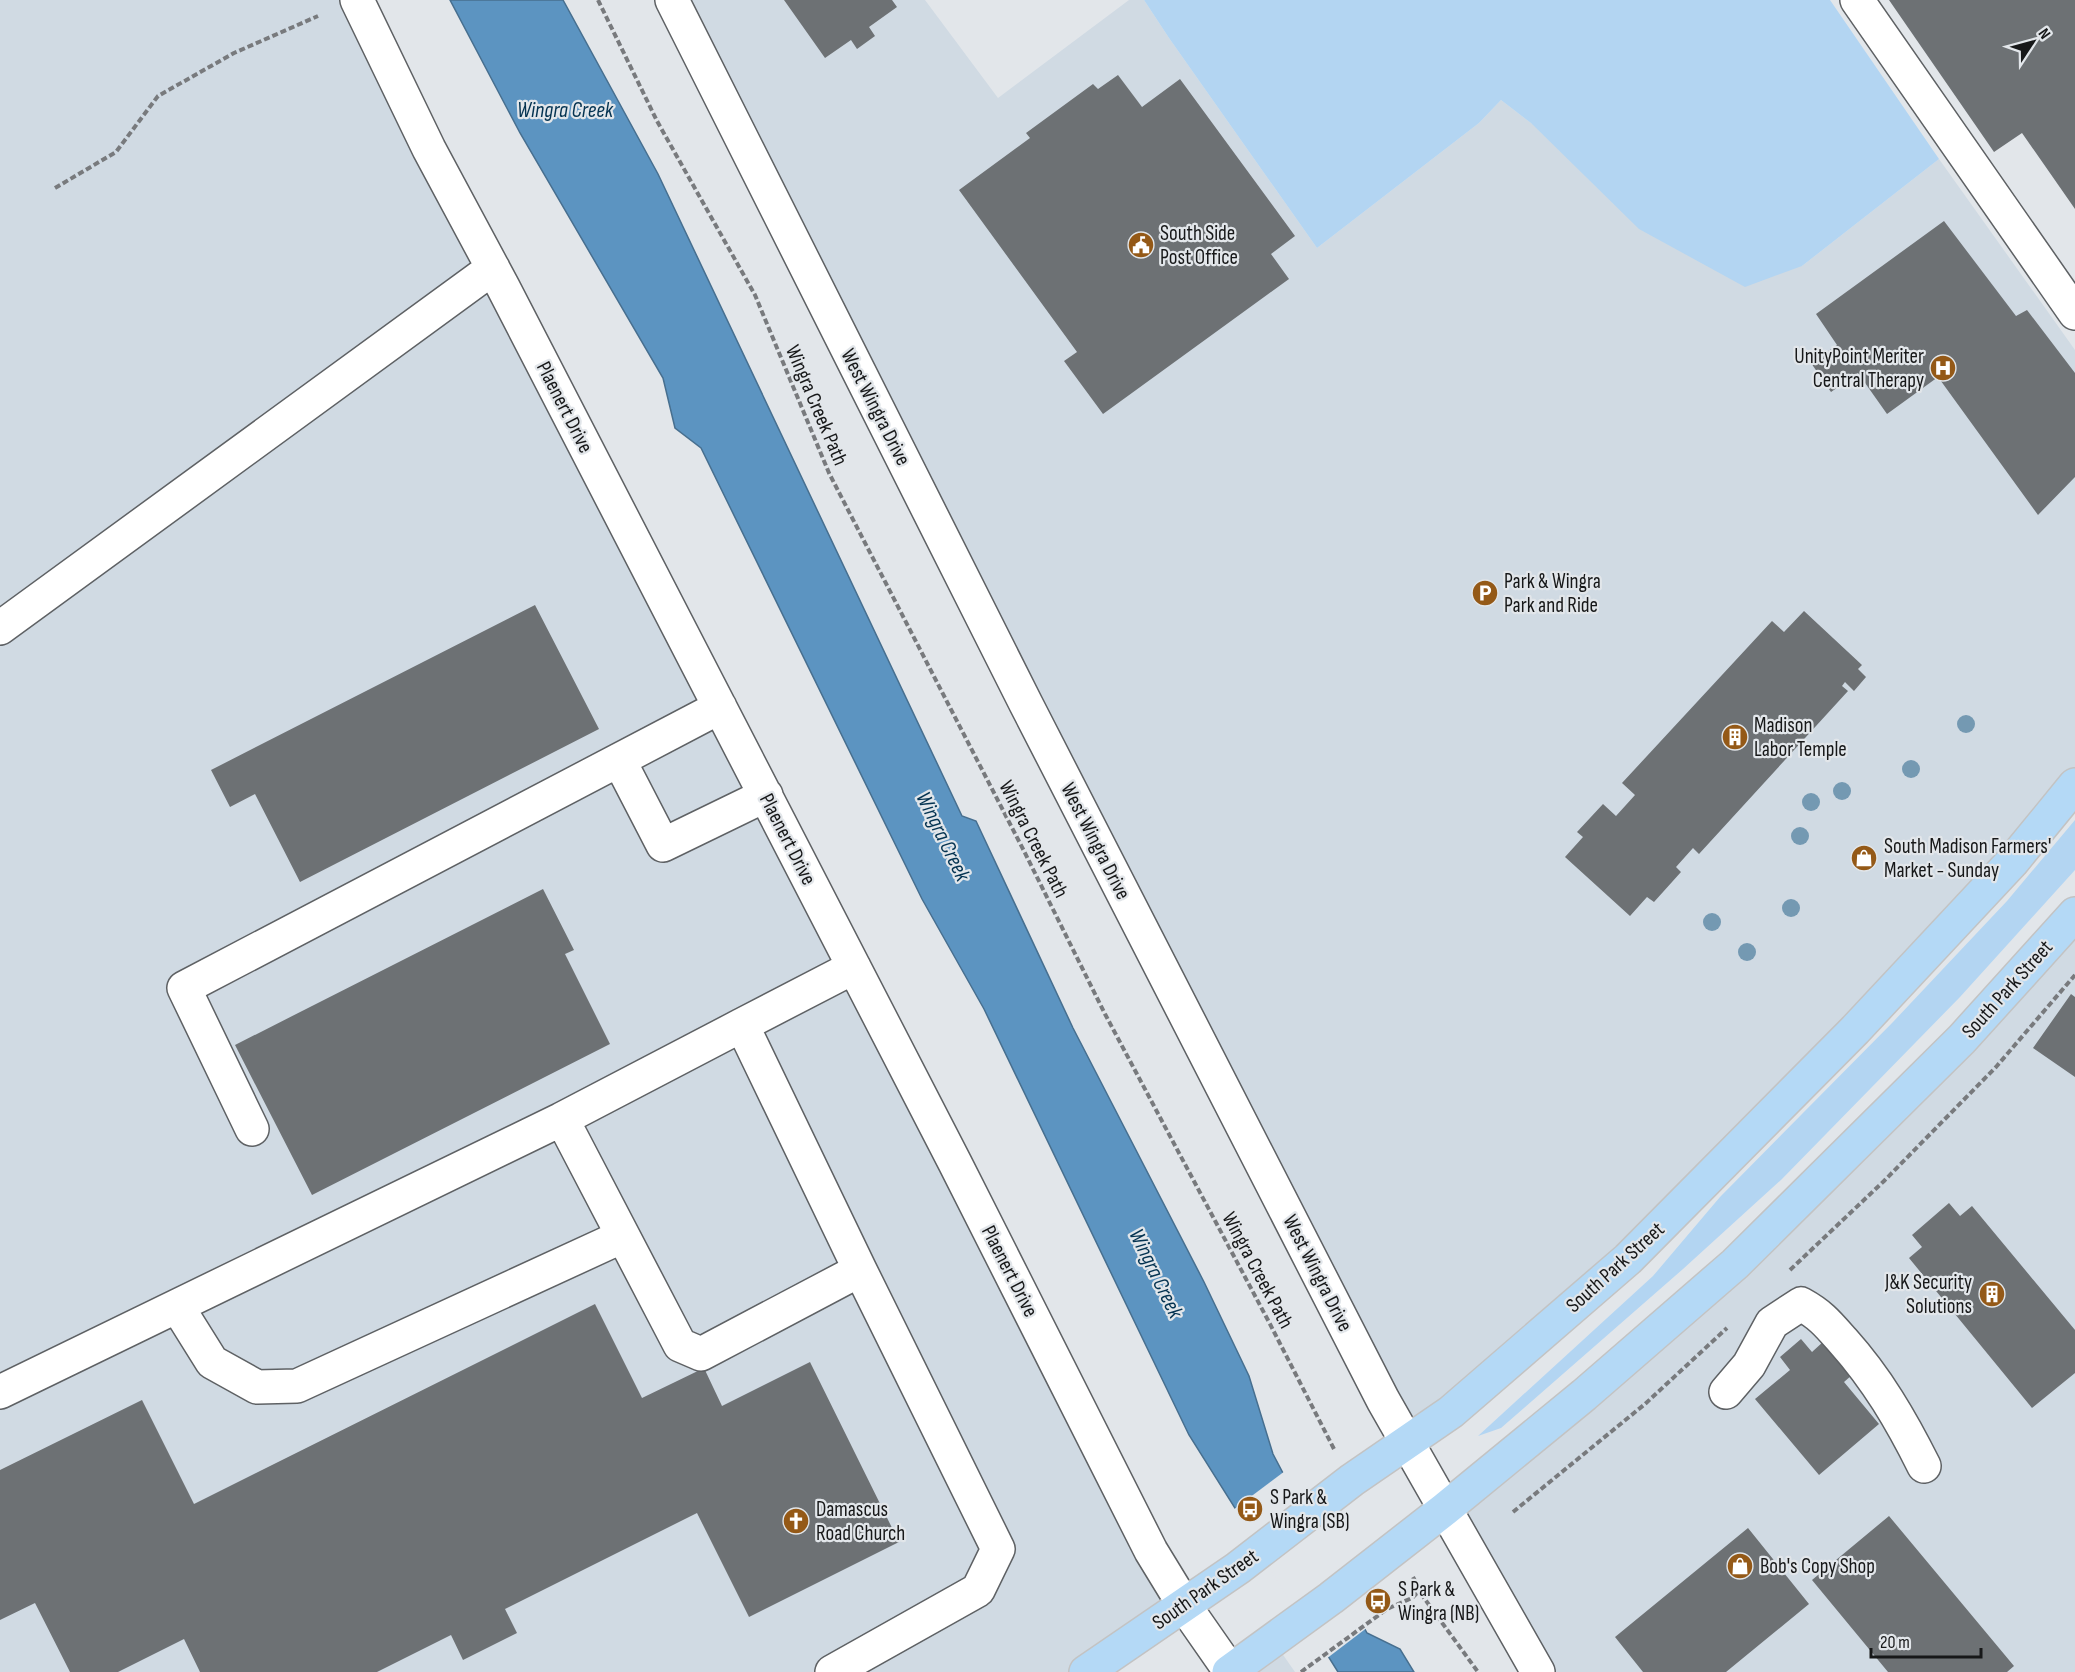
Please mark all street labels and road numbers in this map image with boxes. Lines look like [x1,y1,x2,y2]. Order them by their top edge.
street label: Wingra Creek Path [780,341,853,469]
street label: West Wingra Drive [835,345,916,470]
street label: Plaenert Drive [531,357,598,457]
street label: Wingra Creek Path [993,776,1074,902]
street label: West Wingra Drive [1055,779,1136,904]
street label: Plaenert Drive [754,789,821,889]
street label: South Park Street [1957,935,2058,1044]
street label: Wingra Creek Path [1216,1208,1299,1333]
street label: West Wingra Drive [1277,1211,1358,1336]
street label: South Park Street [1561,1217,1670,1318]
street label: Plaenert Drive [976,1221,1043,1321]
street label: South Park Street [1147,1544,1263,1635]

